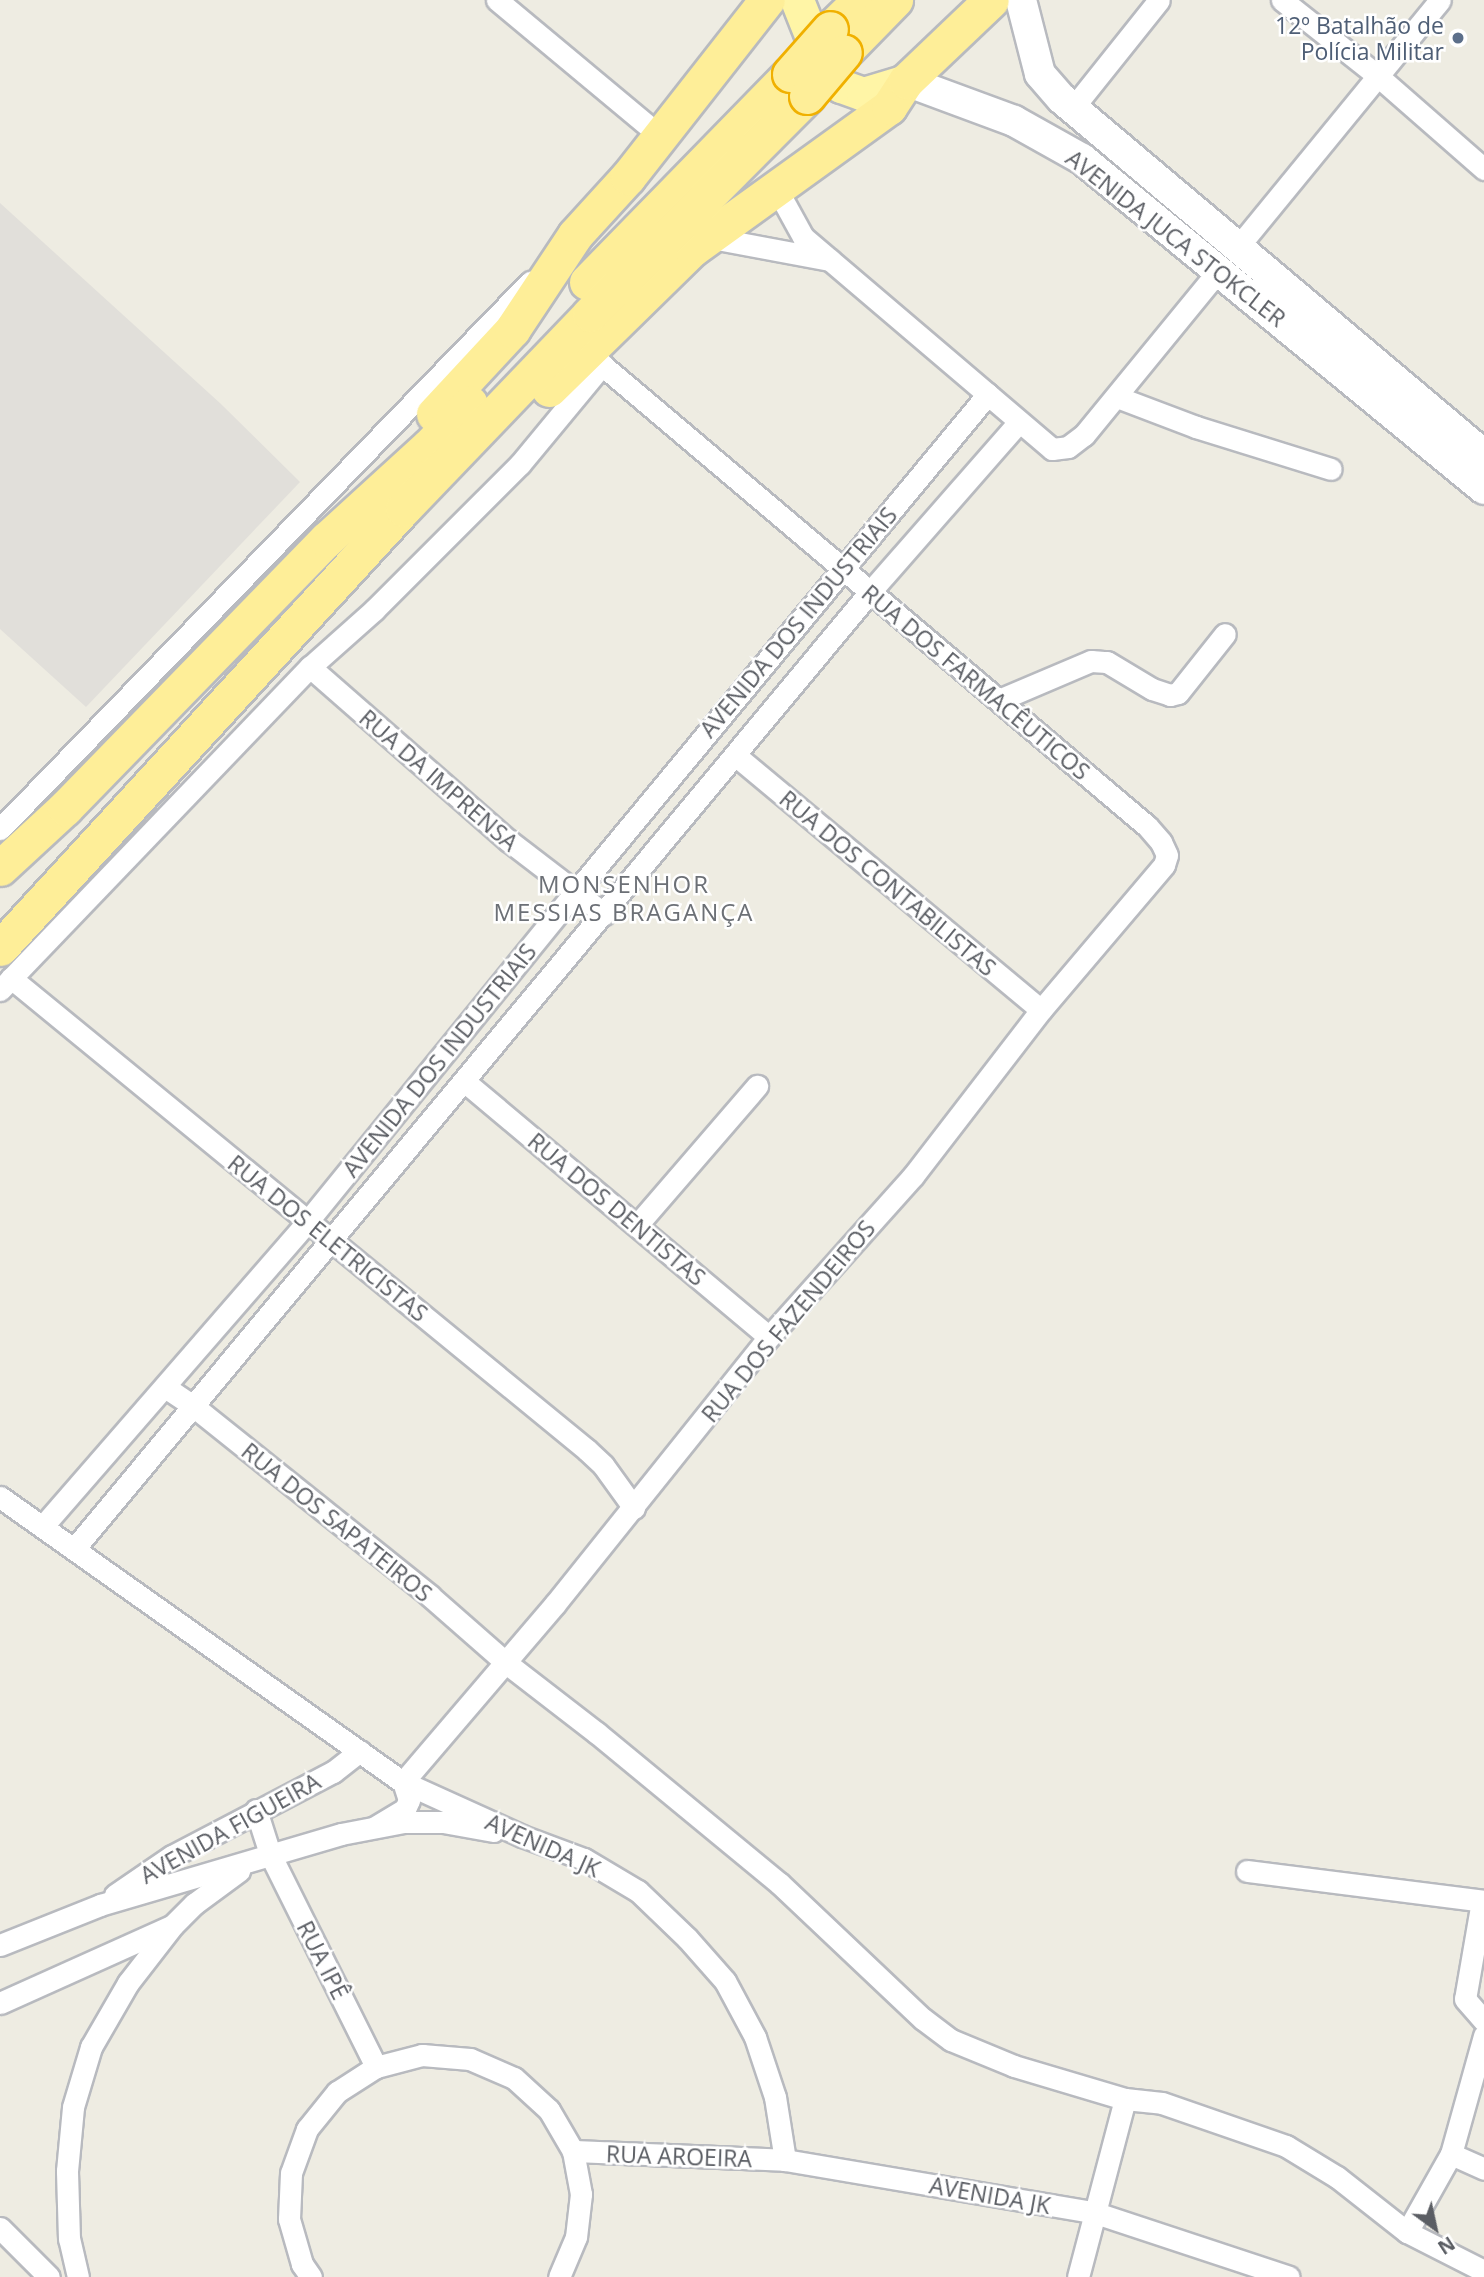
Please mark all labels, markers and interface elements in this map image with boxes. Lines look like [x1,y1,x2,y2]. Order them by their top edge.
place label: 12º Batalhão de Polícia Militar [1275,11,1444,65]
marker: 12º Batalhão de Polícia Militar [1450,30,1466,46]
street label: AVENIDA JUCA STOKCLER [1061,144,1291,332]
street label: AVENIDA DOS INDUSTRIAIS [694,501,902,743]
street label: RUA DOS FARMACÊUTICOS [857,579,1095,785]
street label: RUA DA IMPRENSA [354,704,524,856]
street label: RUA DOS CONTABILISTAS [774,784,1002,982]
district label: MONSENHOR MESSIAS BRAGANÇA [496,870,752,926]
street label: AVENIDA DOS INDUSTRIAIS [336,938,542,1182]
street label: RUA DOS DENTISTAS [523,1127,711,1291]
street label: RUA DOS ELETRICISTAS [223,1149,433,1327]
street label: RUA DOS FAZENDEIROS [696,1214,880,1428]
street label: RUA DOS SAPATEIROS [236,1437,438,1607]
street label: AVENIDA FIGUEIRA [135,1767,325,1889]
street label: AVENIDA JK [482,1808,604,1882]
street label: RUA IPÊ [292,1916,354,2004]
street label: RUA AROEIRA [606,2140,752,2172]
street label: AVENIDA JK [927,2171,1053,2219]
north arrow [1400,2193,1470,2263]
text: N [1433,2230,1460,2261]

